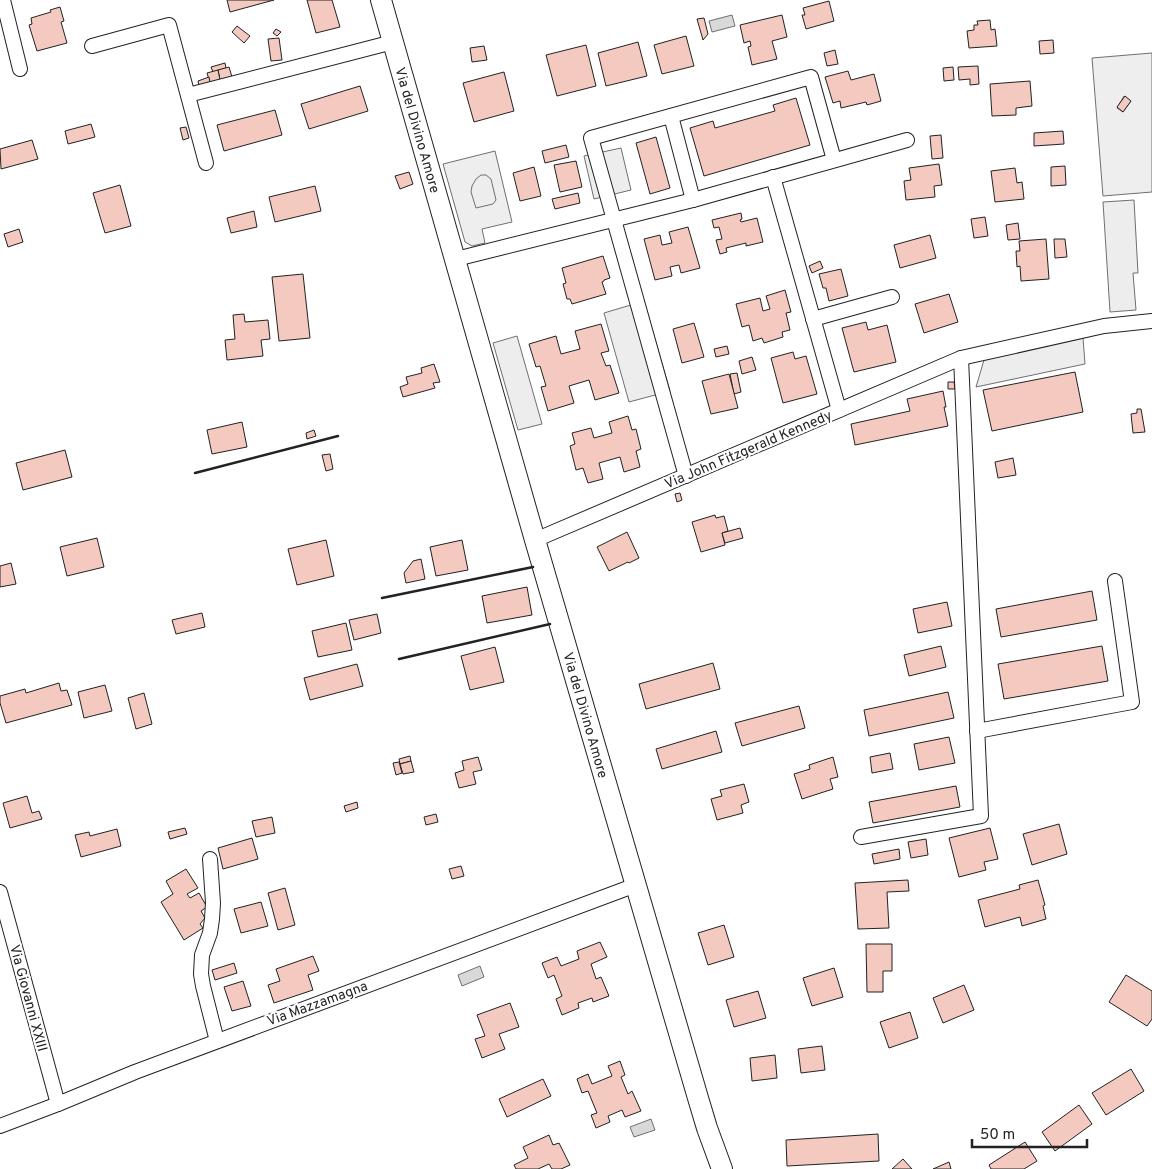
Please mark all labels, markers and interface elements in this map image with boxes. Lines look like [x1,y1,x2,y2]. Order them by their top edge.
street label: Via del Divino Amore [390,66,443,195]
street label: Via John Fitzgerald Kennedy [662,407,835,493]
street label: Via del Divino Amore [558,651,611,780]
street label: Via Giovanni XXIII [5,943,50,1054]
street label: Via Mazzamagna [265,978,370,1031]
scale bar [972,1116,1087,1148]
text: 50 m [980,1126,1015,1145]

